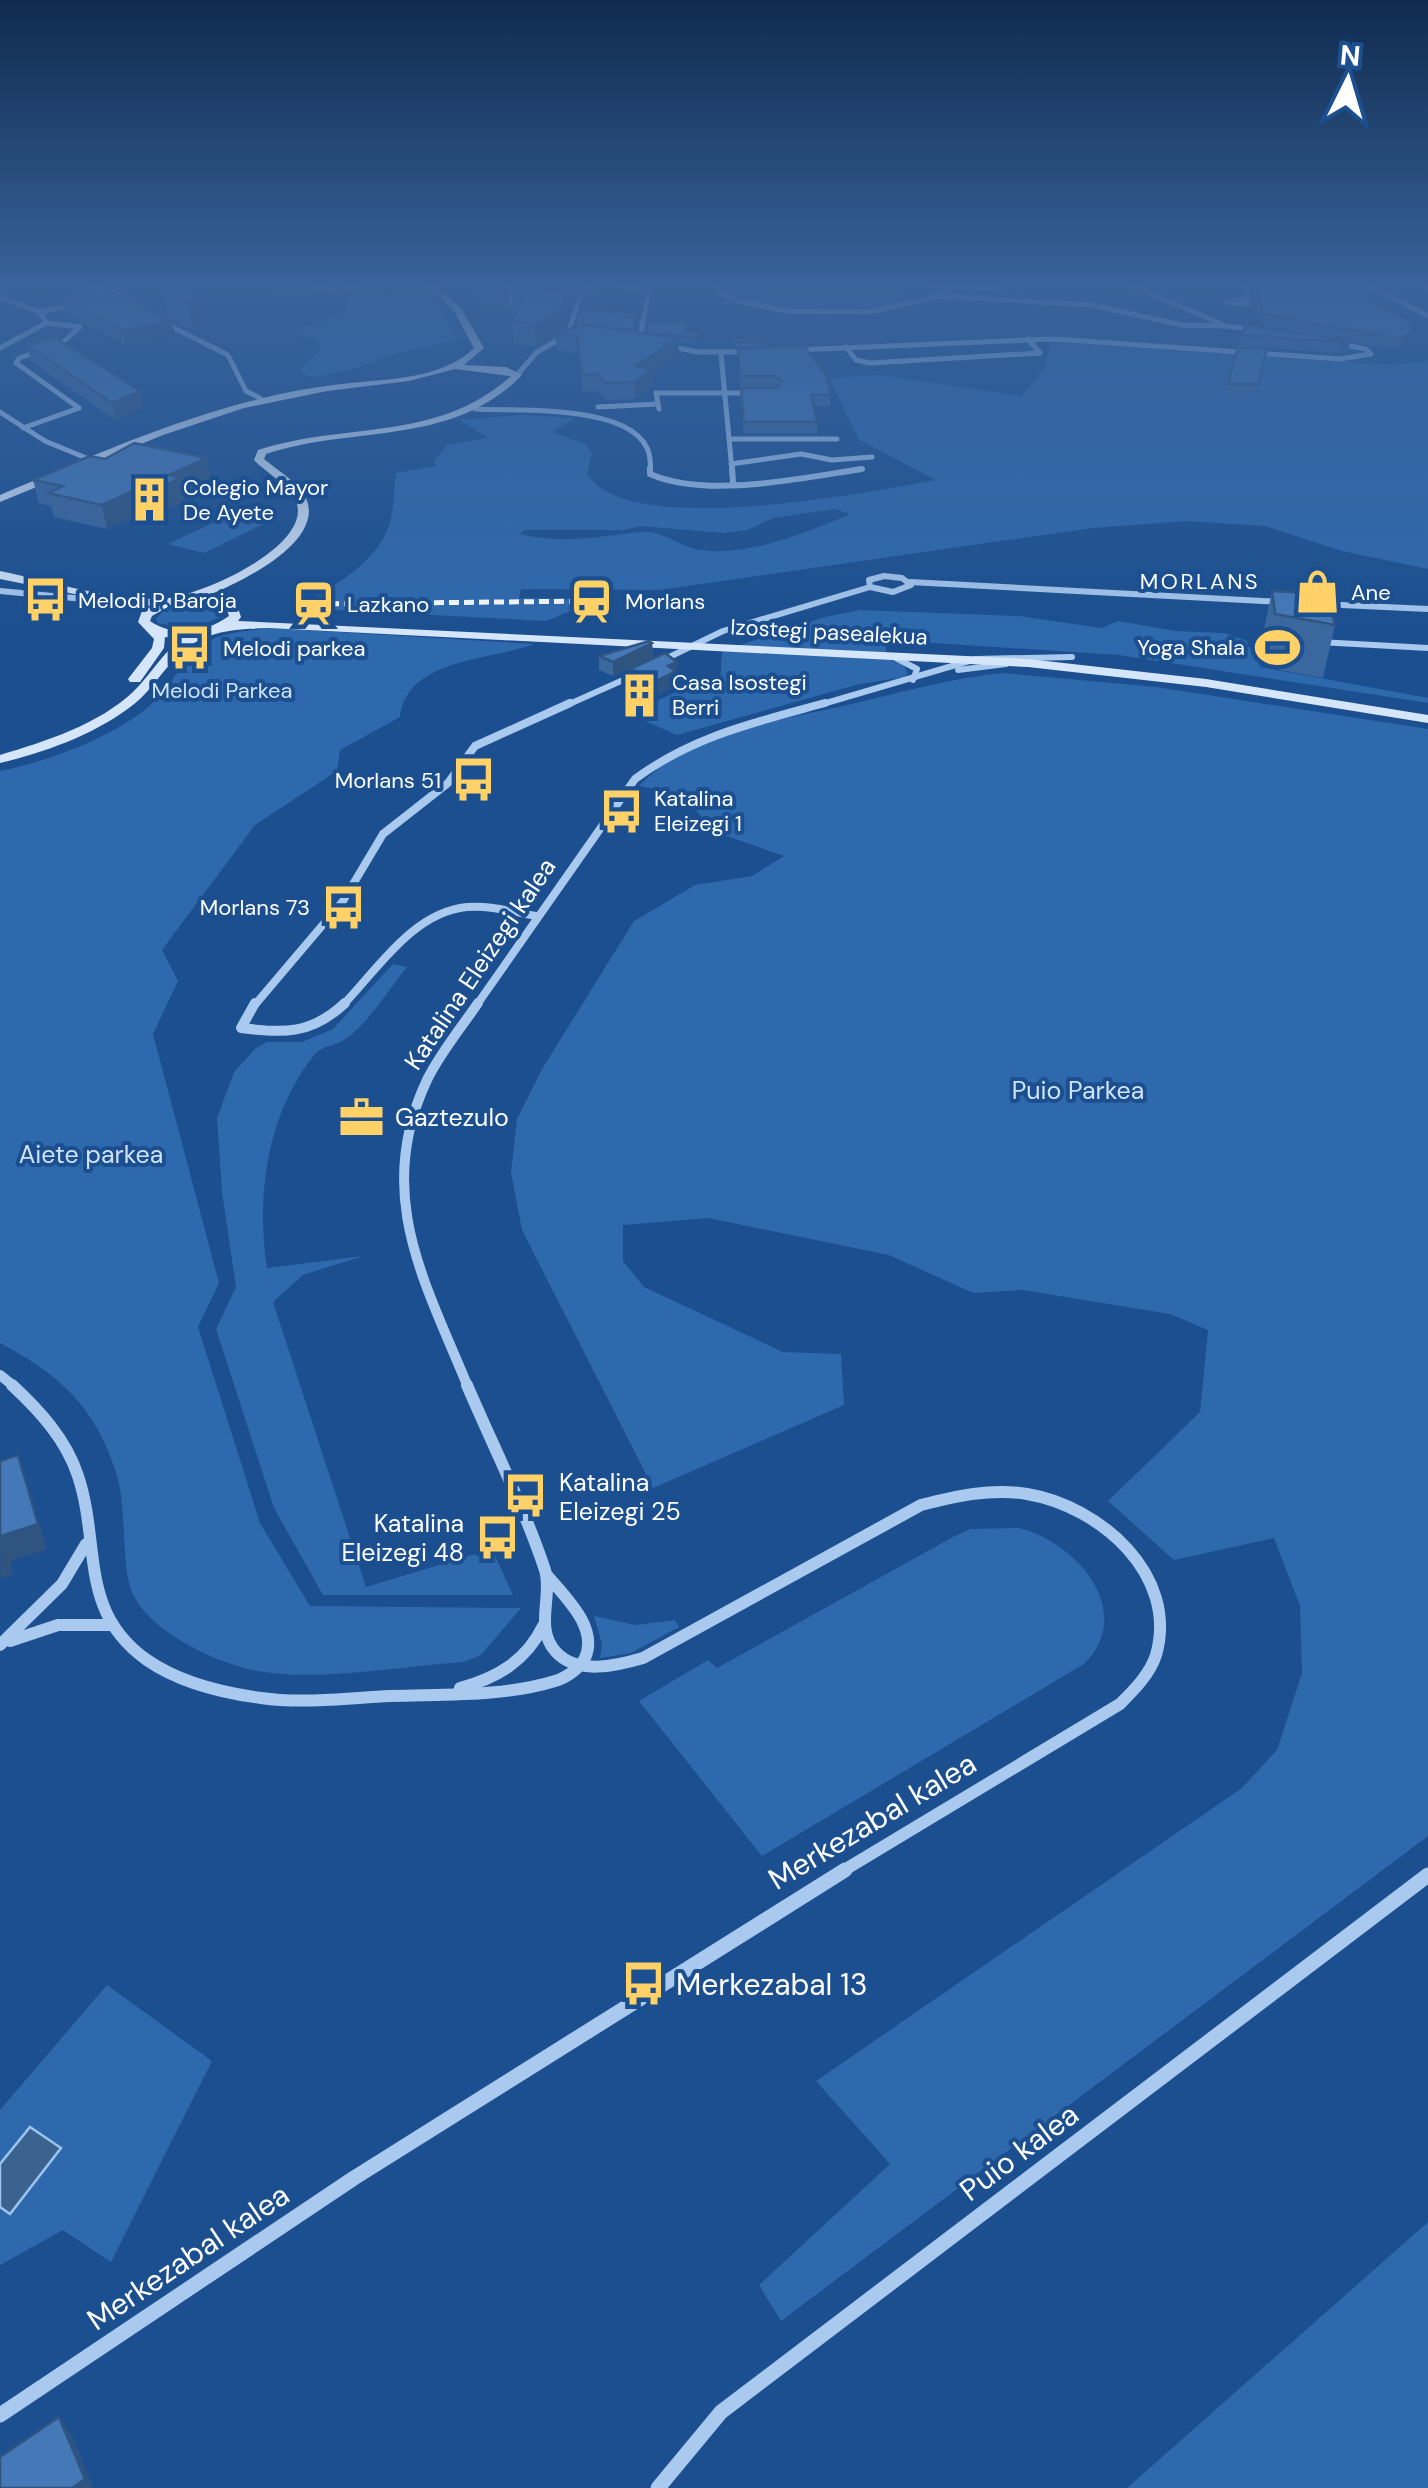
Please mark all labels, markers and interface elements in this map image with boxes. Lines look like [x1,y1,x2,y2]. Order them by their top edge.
north arrow [1298,30,1398,130]
text: N [1338,36,1362,75]
place label: Colegio Mayor De Ayete [183,473,328,527]
building icon: Colegio Mayor De Ayete [126,476,174,524]
district label: MORLANS [1140,567,1260,596]
shop icon: Ane [1294,568,1342,616]
bus stop icon: Melodi P. Baroja [21,576,69,624]
station icon: Morlans [568,577,616,625]
place label: Ane [1351,578,1391,607]
station icon: Lazkano [290,580,338,628]
place label: Melodi P. Baroja [78,586,237,615]
place label: Morlans [625,587,705,616]
place label: Lazkano [347,590,429,619]
street label: Izostegi pasealekua [730,612,928,652]
sports icon: Yoga Shala [1254,623,1302,671]
bus stop icon: Melodi parkea [166,624,214,672]
place label: Yoga Shala [1137,633,1245,662]
place label: Melodi parkea [223,634,366,663]
place label: Casa Isostegi Berri [672,668,807,722]
building icon: Casa Isostegi Berri [615,671,663,719]
park label: Melodi Parkea [152,676,293,705]
bus stop icon: Morlans 51 [450,756,498,804]
place label: Morlans 51 [335,766,441,795]
place label: Katalina Eleizegi 1 [654,784,742,838]
bus stop icon: Katalina Eleizegi 1 [597,787,645,835]
street label: Katalina Eleizegi kalea [397,852,563,1076]
bus stop icon: Morlans 73 [319,883,367,931]
place label: Morlans 73 [200,893,310,922]
park label: Puio Parkea [1012,1074,1144,1107]
office icon: Gaztezulo [338,1093,386,1141]
place label: Gaztezulo [395,1101,509,1134]
park label: Aiete parkea [19,1138,163,1171]
place label: Katalina Eleizegi 25 [559,1466,681,1528]
bus stop icon: Katalina Eleizegi 25 [502,1472,550,1520]
place label: Katalina Eleizegi 48 [342,1507,464,1569]
bus stop icon: Katalina Eleizegi 48 [473,1513,521,1561]
street label: Merkezabal kalea [761,1744,983,1898]
bus stop icon: Merkezabal 13 [619,1960,667,2008]
place label: Merkezabal 13 [676,1965,867,2004]
street label: Puio kalea [952,2095,1086,2209]
street label: Merkezabal kalea [79,2175,297,2339]

